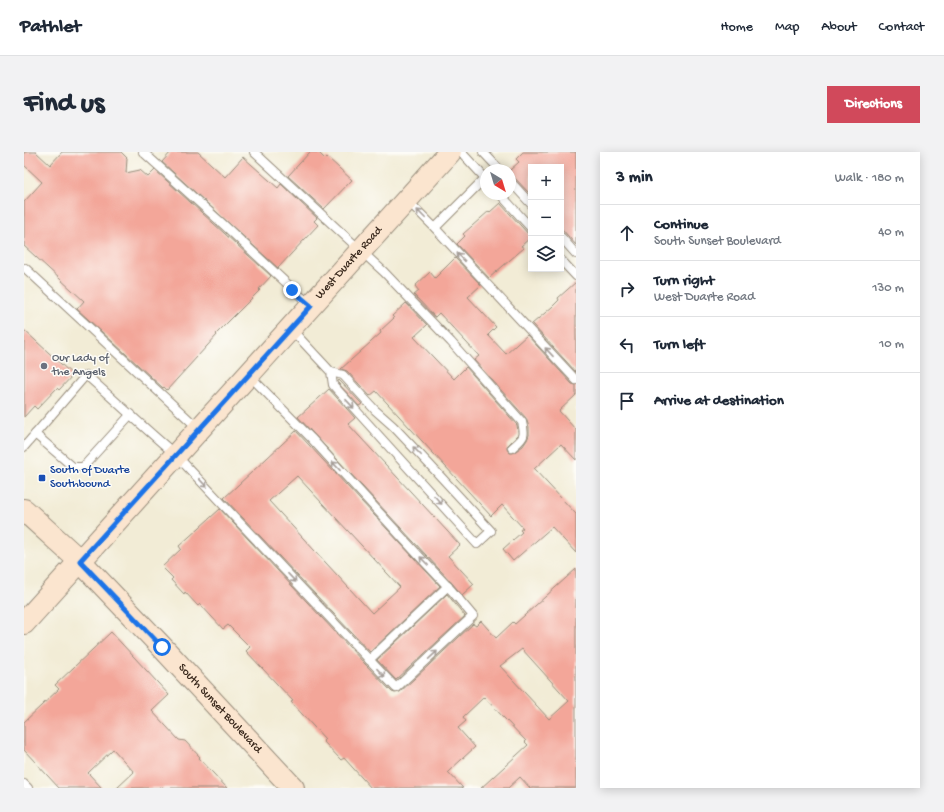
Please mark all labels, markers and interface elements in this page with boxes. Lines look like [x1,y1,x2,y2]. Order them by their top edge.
text: Pathlet [20,16,81,39]
text: Home [721,19,753,36]
text: Map [775,19,799,36]
text: About [821,19,857,36]
text: Contact [879,19,924,36]
button: Directions [827,86,920,123]
text: Find us [24,88,104,121]
north arrow [480,164,516,200]
map controls [528,164,564,272]
button: + [528,164,564,200]
text: 3 min [616,168,653,188]
text: Walk · 180 m [835,171,904,186]
button: − [528,200,564,236]
one-way arrow [416,209,426,219]
text: Continue [654,216,708,234]
icon: ahead [616,222,638,244]
street label: West Duarte Road [313,223,386,303]
text: 40 m [878,225,904,240]
text: South Sunset Boulevard [654,234,781,249]
button: layers [528,236,564,272]
one-way arrow [457,252,466,262]
text: Turn right [654,272,714,290]
icon: right [616,278,638,300]
route end [283,281,301,299]
text: 130 m [872,281,904,296]
text: West Duarte Road [654,290,755,305]
icon: left [616,334,638,356]
text: Turn left [654,336,705,354]
text: 10 m [879,337,904,352]
one-way arrow [545,347,554,357]
place label: Our Lady of the Angels [51,352,110,380]
marker: Our Lady of the Angels [39,361,49,371]
icon: arrive [616,390,638,412]
text: Arrive at destination [654,392,784,410]
one-way arrow [346,399,355,409]
one-way arrow [413,447,422,457]
one-way arrow [331,461,341,471]
place label: South of Duarte Southbound [50,464,131,492]
marker: South of Duarte Southbound [37,473,47,483]
one-way arrow [198,478,208,488]
one-way arrow [433,495,442,505]
one-way arrow [419,556,429,566]
one-way arrow [288,573,297,583]
route start [153,638,171,656]
one-way arrow [428,650,438,659]
street label: South Sunset Boulevard [174,661,265,757]
one-way arrow [376,668,386,678]

